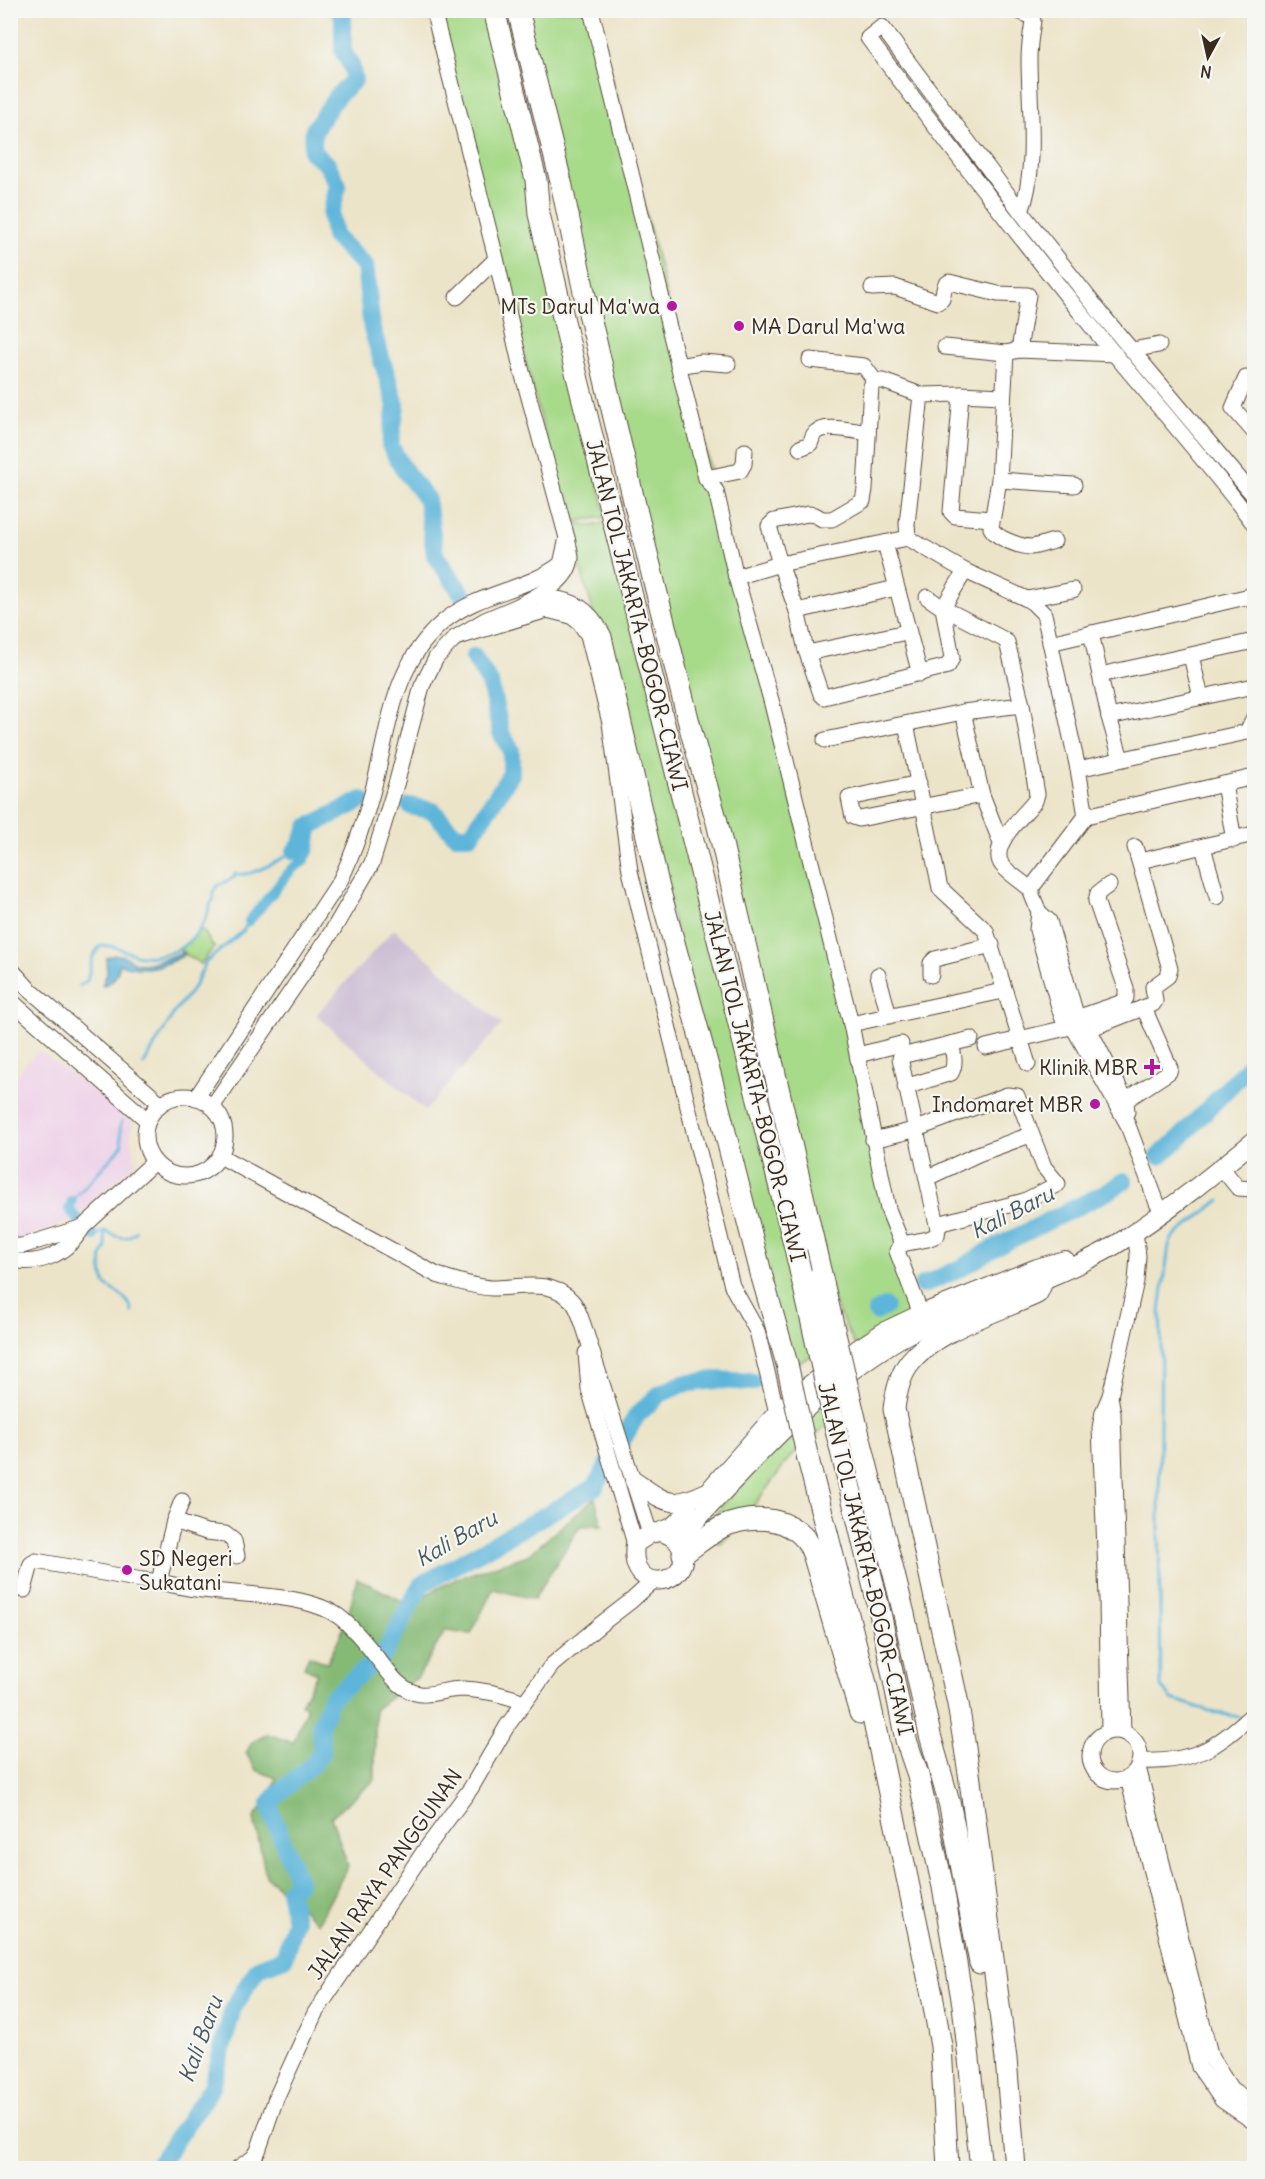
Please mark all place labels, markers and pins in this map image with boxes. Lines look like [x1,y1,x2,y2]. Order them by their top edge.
place label: MTs Darul Ma'wa [500,293,660,320]
marker: MTs Darul Ma'wa [665,299,679,313]
place label: MA Darul Ma'wa [751,313,905,340]
marker: MA Darul Ma'wa [732,319,746,333]
place label: Klinik MBR [1039,1054,1138,1081]
marker: Klinik MBR [1143,1058,1161,1076]
place label: Indomaret MBR [932,1091,1083,1118]
marker: Indomaret MBR [1088,1097,1102,1111]
place label: SD Negeri Sukatani [139,1545,233,1596]
marker: SD Negeri Sukatani [120,1563,134,1577]

